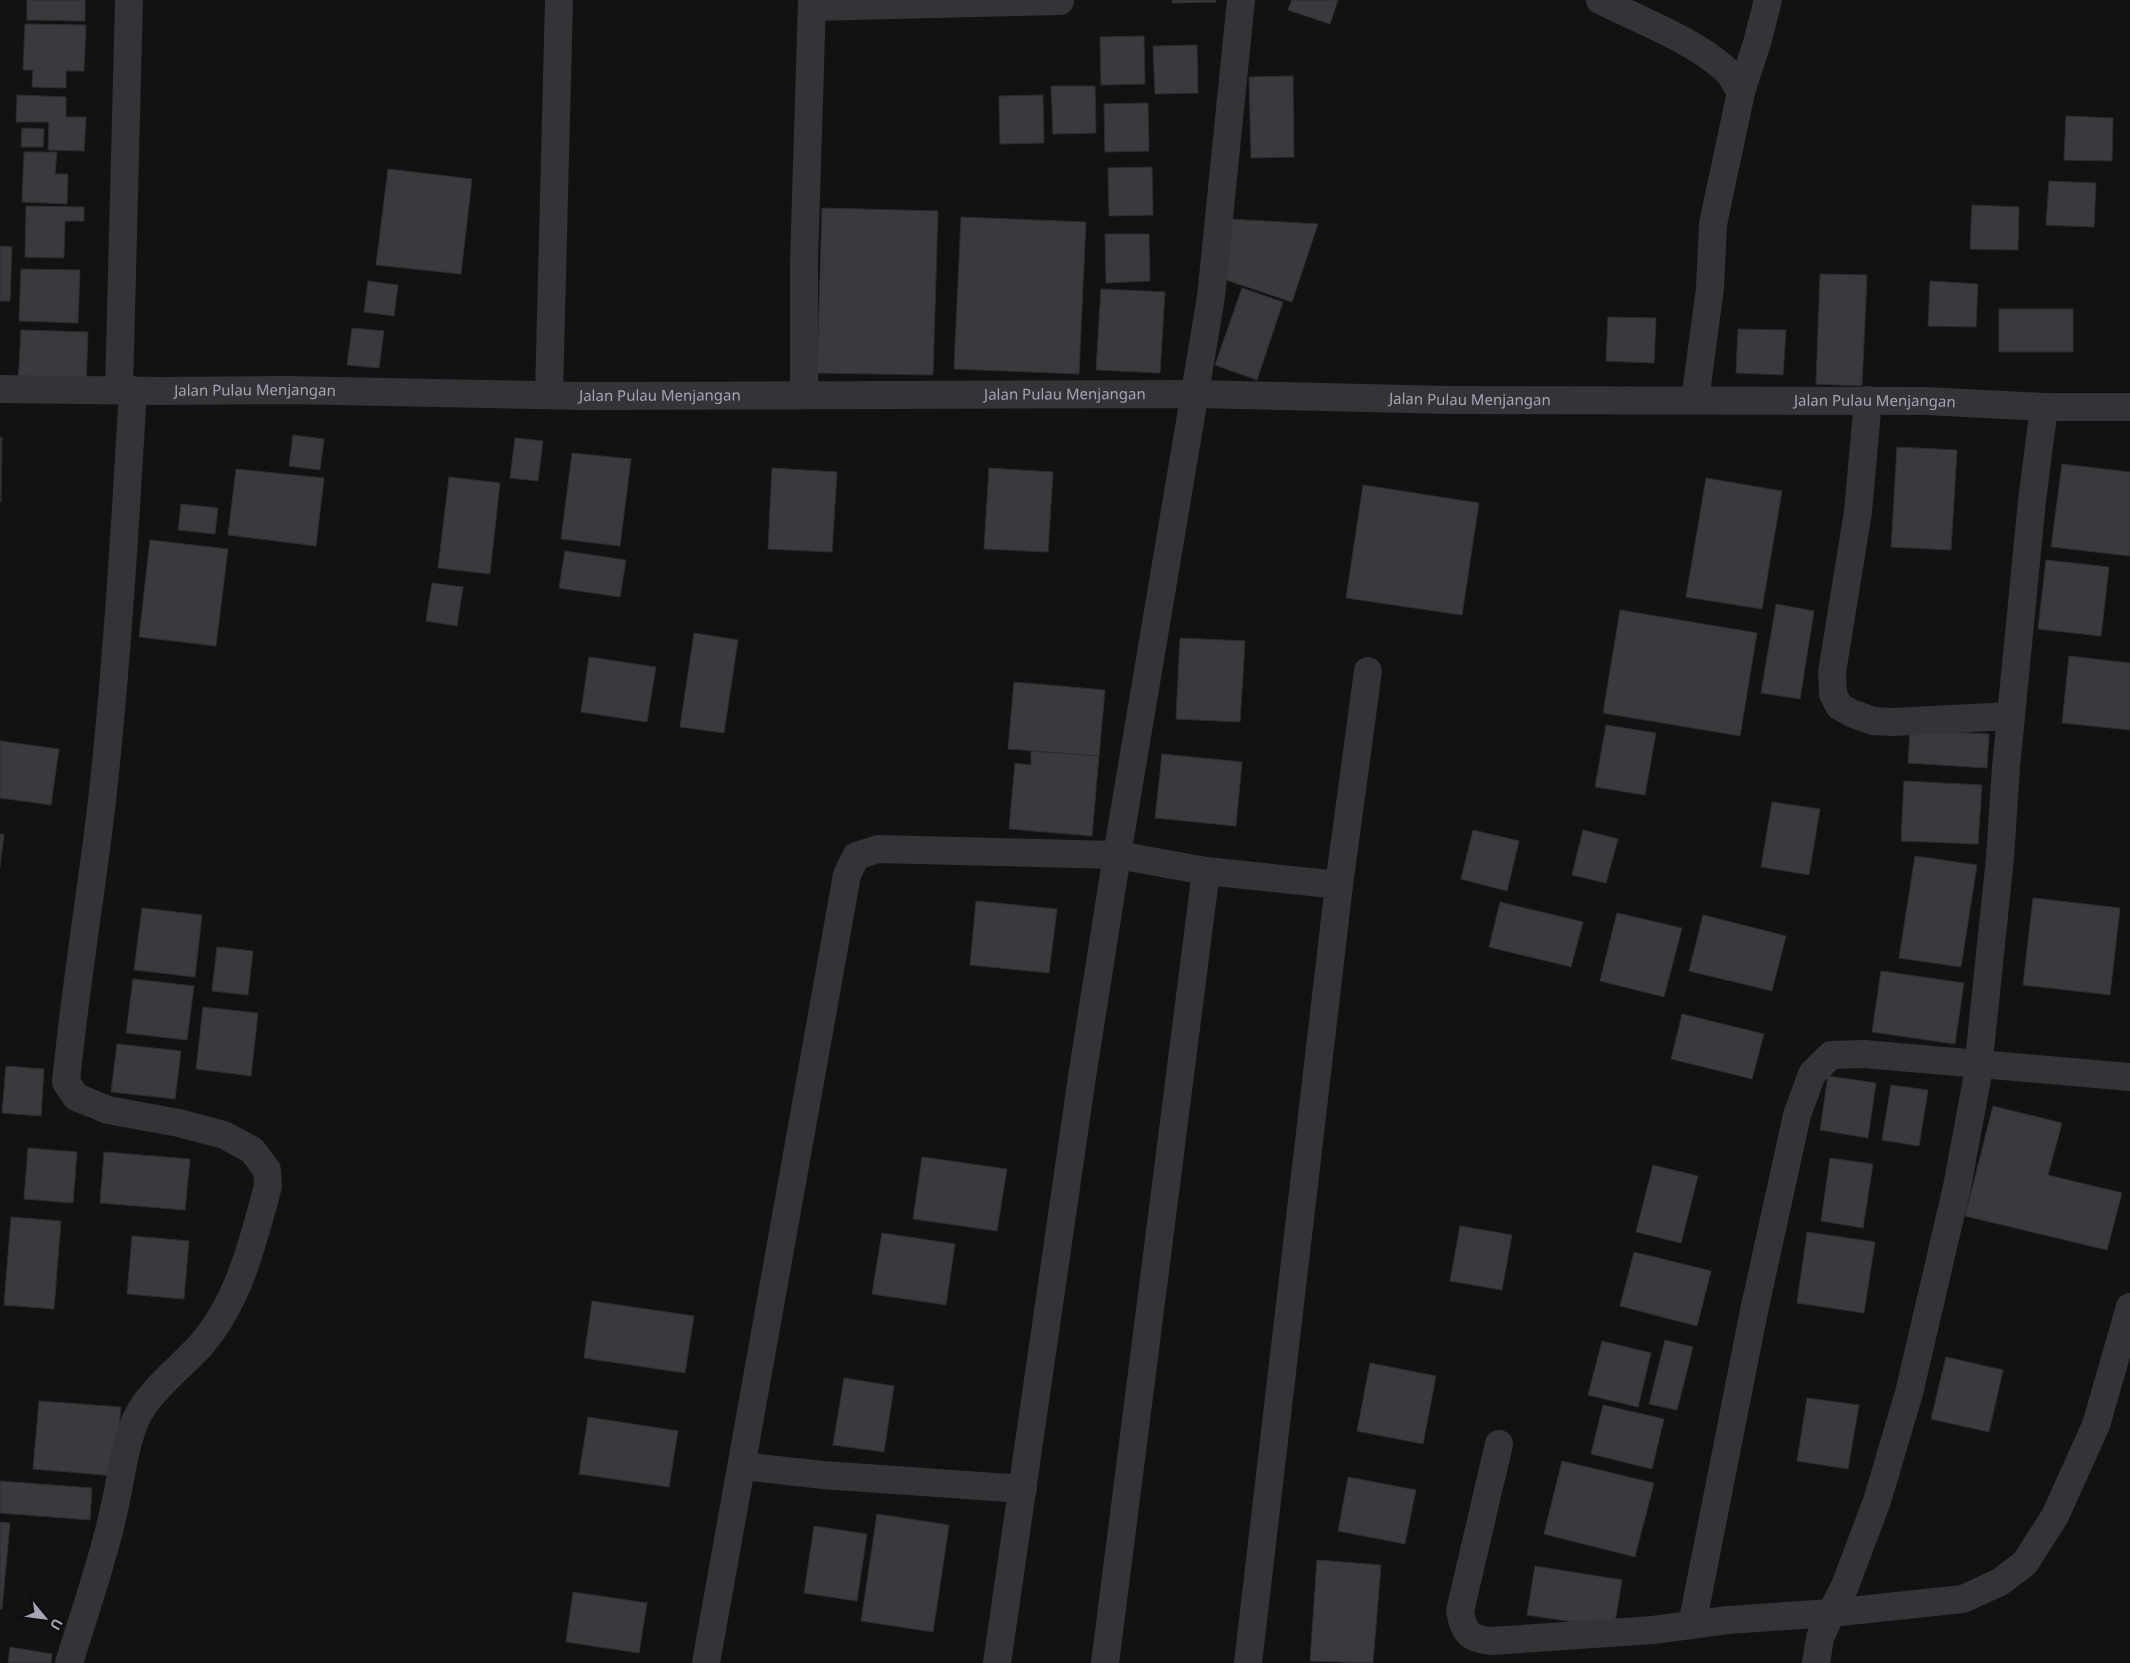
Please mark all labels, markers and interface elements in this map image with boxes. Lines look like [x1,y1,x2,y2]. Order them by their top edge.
street label: Jalan Pulau Menjangan [172,379,336,400]
street label: Jalan Pulau Menjangan [982,383,1146,404]
street label: Jalan Pulau Menjangan [577,384,741,405]
street label: Jalan Pulau Menjangan [1387,388,1551,409]
street label: Jalan Pulau Menjangan [1792,390,1956,411]
north arrow [20,1593,70,1643]
text: U [46,1615,68,1634]

